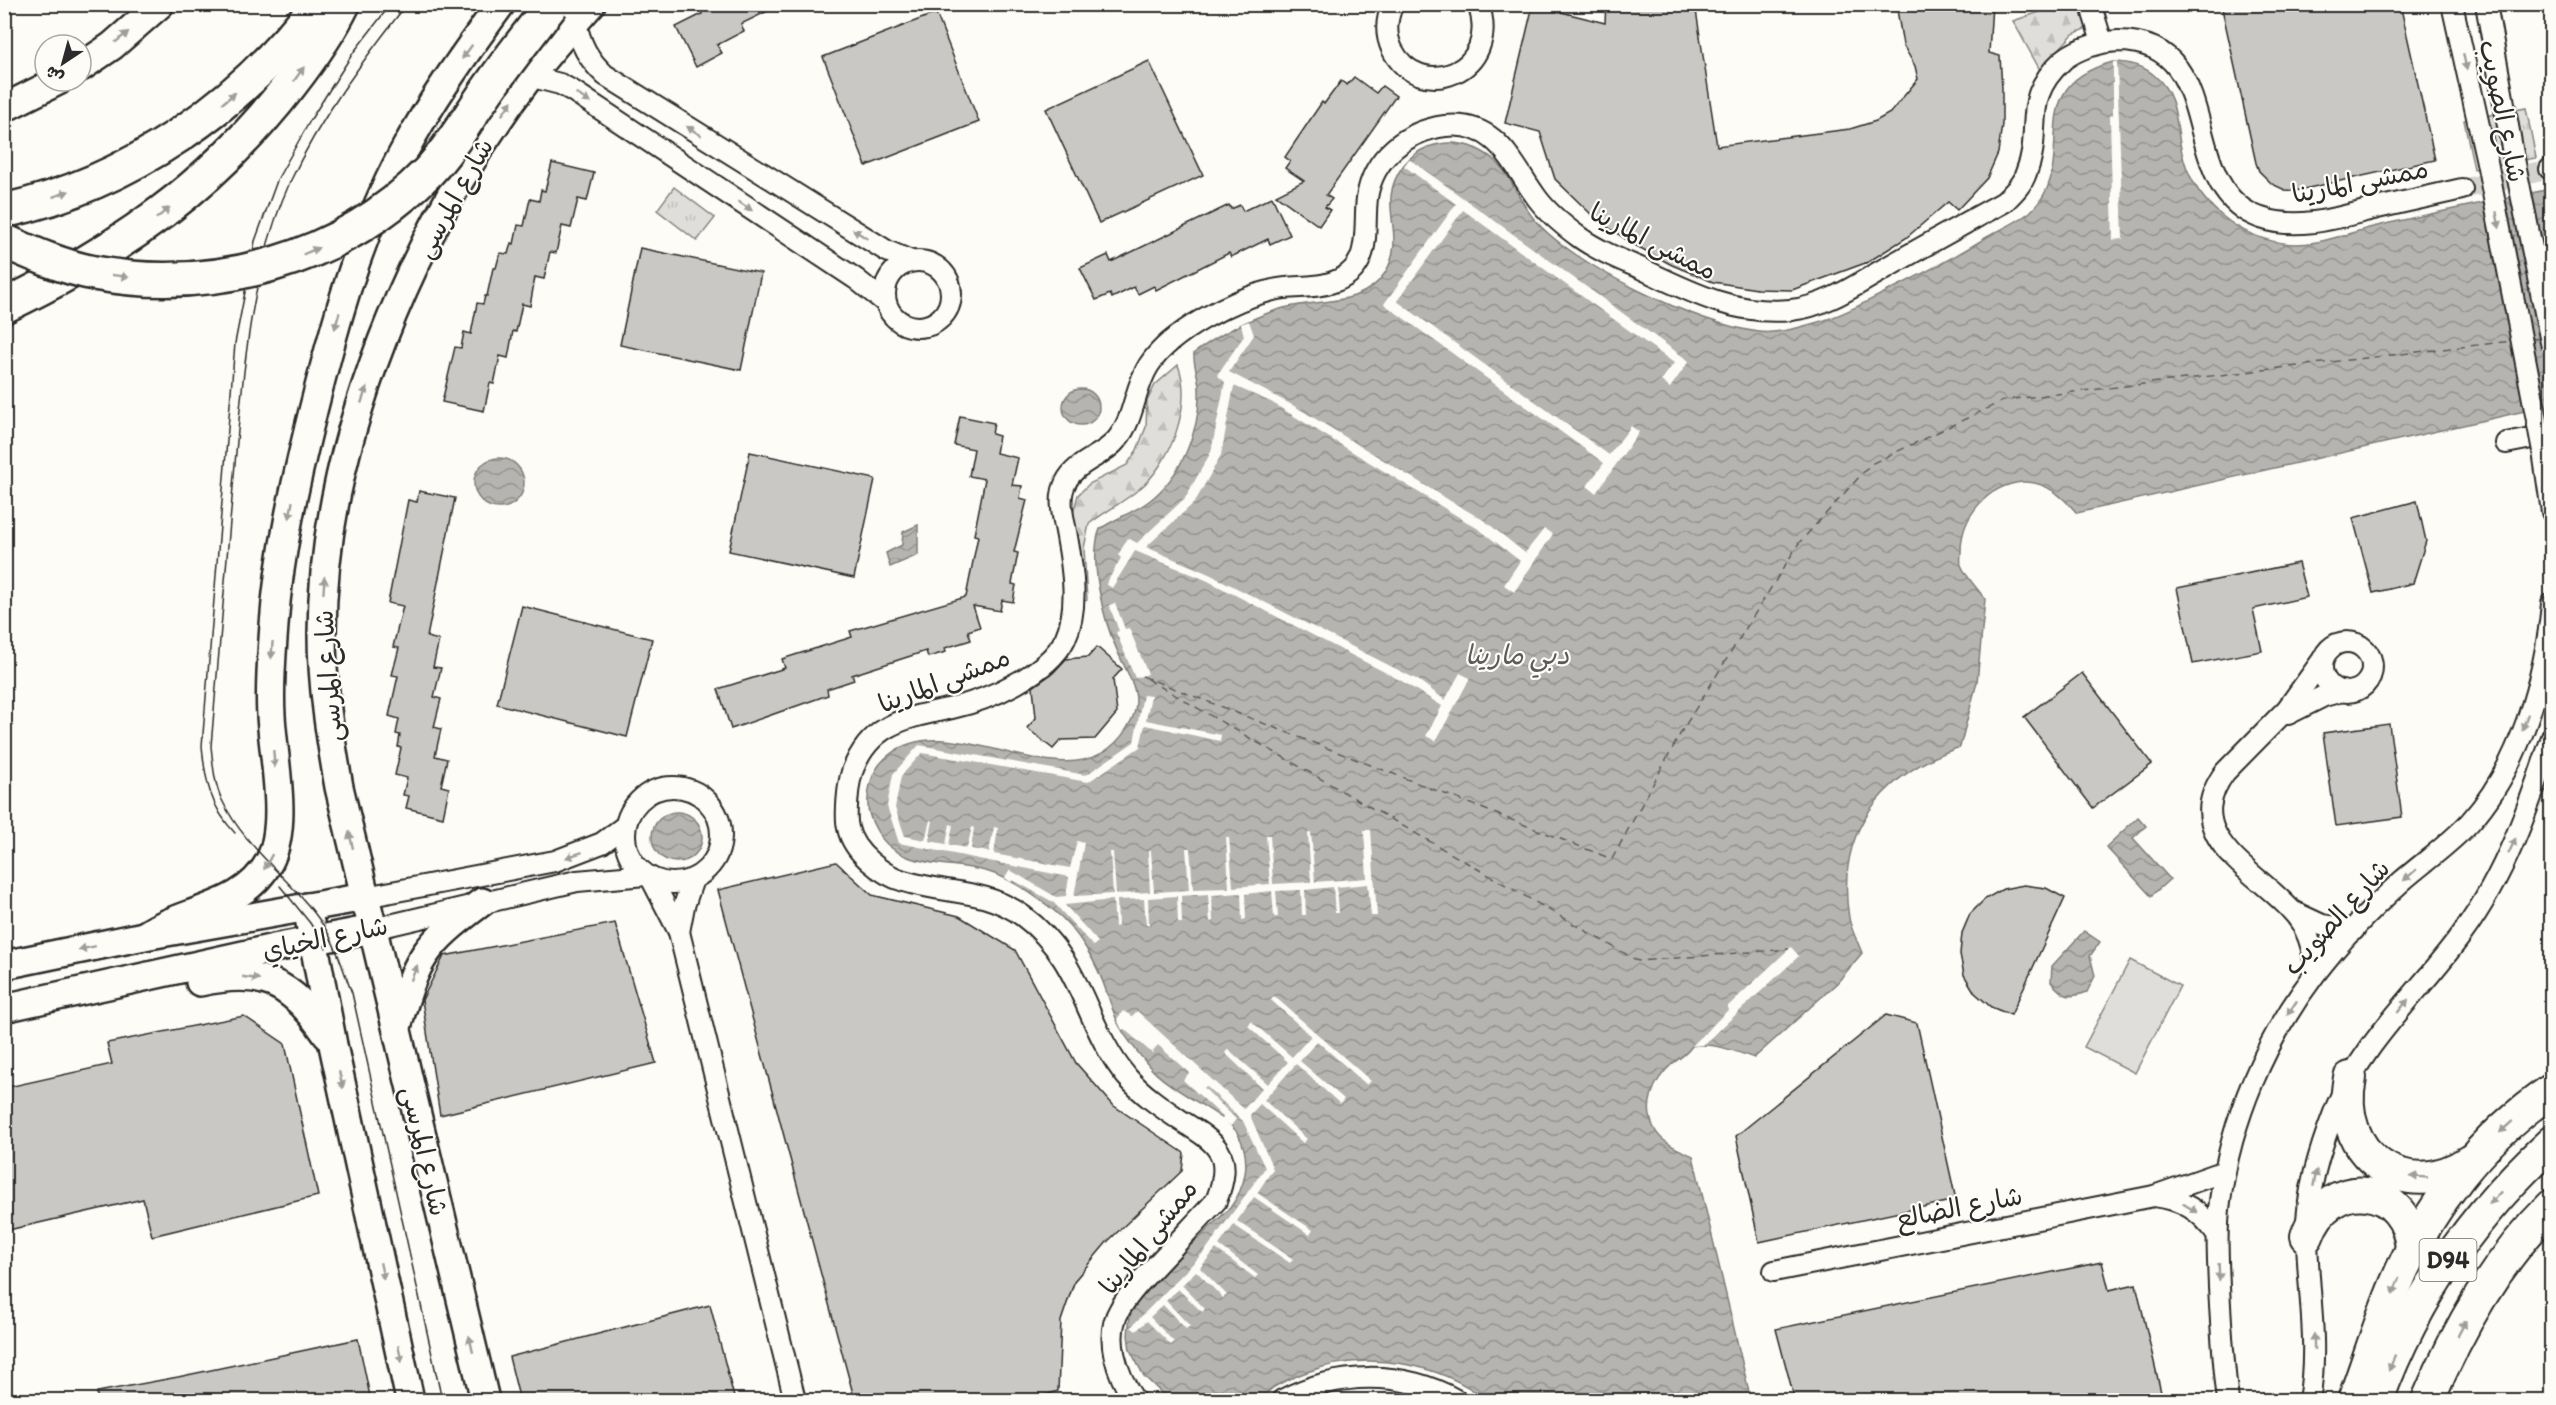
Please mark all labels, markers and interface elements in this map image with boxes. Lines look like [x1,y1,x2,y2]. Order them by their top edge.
one-way arrow [114,32,129,44]
north arrow [33,33,93,93]
street label: شارع الصويب [2470,37,2534,186]
one-way arrow [461,44,473,59]
one-way arrow [2460,52,2470,71]
text: ش [42,62,67,88]
one-way arrow [292,66,304,81]
one-way arrow [221,92,237,105]
one-way arrow [574,92,590,104]
one-way arrow [501,101,513,117]
one-way arrow [686,125,702,136]
street label: شارع المرسى [408,132,502,265]
street label: ممشى المارينا [2289,152,2431,211]
one-way arrow [52,189,70,199]
street label: ممشى المارينا [1584,195,1722,288]
one-way arrow [737,200,753,211]
one-way arrow [155,206,171,219]
one-way arrow [2494,210,2503,229]
one-way arrow [852,228,868,240]
one-way arrow [302,246,320,255]
one-way arrow [111,271,130,281]
one-way arrow [332,312,341,330]
one-way arrow [360,386,369,404]
one-way arrow [286,501,295,520]
one-way arrow [319,575,329,594]
street label: شارع المرسى [307,609,351,743]
water label: دبي مارينا [1465,638,1569,678]
one-way arrow [267,640,277,659]
street label: ممشى المارينا [874,640,1015,721]
one-way arrow [2519,713,2529,731]
one-way arrow [269,750,279,769]
one-way arrow [345,831,355,849]
one-way arrow [2508,838,2517,855]
one-way arrow [565,850,583,860]
street label: شارع الصويب [2276,852,2398,983]
one-way arrow [263,853,273,870]
one-way arrow [2403,868,2418,881]
street label: شارع الخياي [259,909,391,970]
one-way arrow [77,944,96,953]
one-way arrow [409,963,419,981]
one-way arrow [241,973,260,982]
one-way arrow [2396,999,2408,1014]
one-way arrow [2287,1000,2298,1016]
one-way arrow [337,1071,346,1090]
street label: شارع المرسى [393,1083,455,1219]
one-way arrow [2499,1120,2514,1133]
one-way arrow [2311,1168,2320,1187]
one-way arrow [2410,1172,2429,1181]
street label: ممشى المارينا [1092,1173,1205,1302]
street label: شارع الضالع [1893,1179,2026,1238]
one-way arrow [2489,1191,2503,1205]
one-way arrow [2182,1202,2198,1213]
road number: D94 [2420,1239,2476,1281]
one-way arrow [378,1262,387,1281]
one-way arrow [2214,1263,2223,1282]
one-way arrow [2391,1277,2401,1295]
one-way arrow [2457,1320,2467,1337]
one-way arrow [2309,1333,2319,1352]
one-way arrow [466,1334,475,1353]
one-way arrow [396,1345,405,1364]
one-way arrow [2388,1354,2397,1371]

